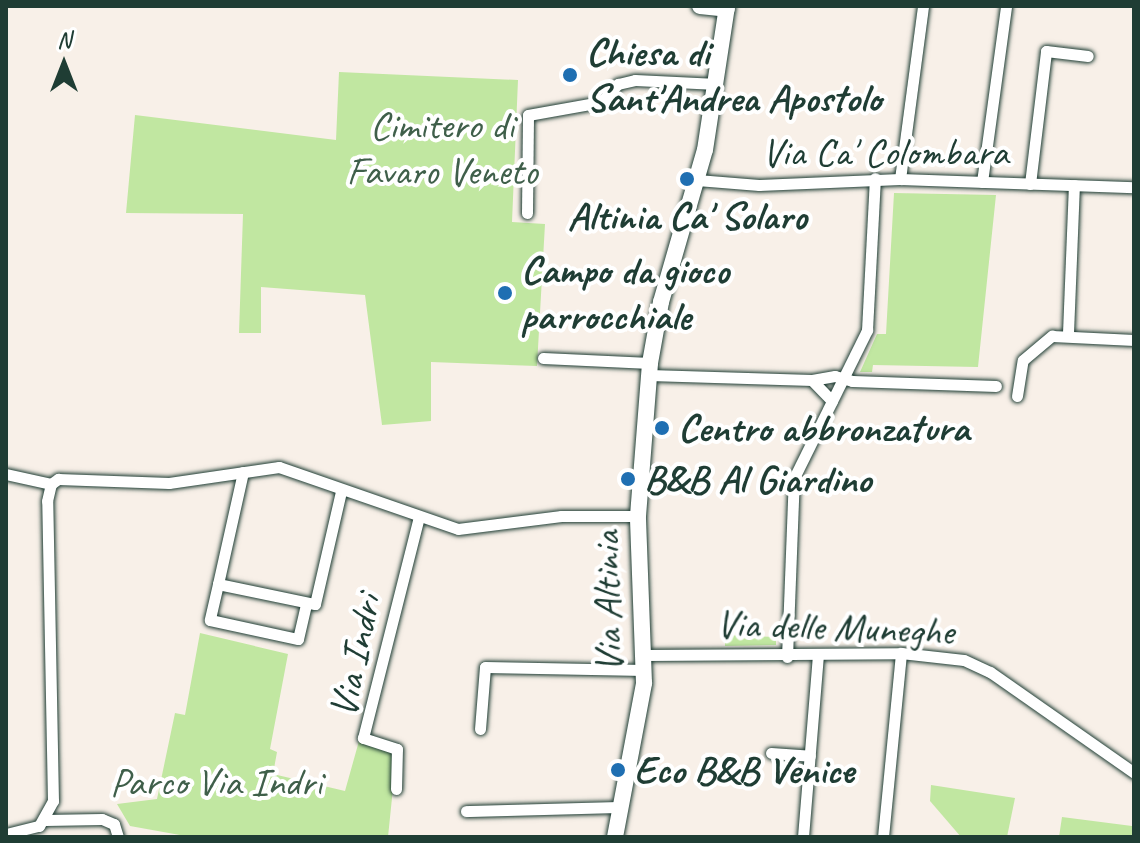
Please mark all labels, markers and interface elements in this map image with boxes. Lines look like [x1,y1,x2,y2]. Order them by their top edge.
north arrow [24,24,104,104]
text: N [57,26,71,54]
place label: Chiesa di Sant'Andrea Apostolo [586,28,881,122]
marker: Chiesa di Sant'Andrea Apostolo [561,66,579,84]
park label: Cimitero di Favaro Veneto [347,101,537,195]
street label: Via Ca' Colombara [761,128,1009,176]
marker: Altinia Ca' Solaro [678,170,696,188]
place label: Altinia Ca' Solaro [568,192,806,240]
place label: Campo da gioco parrocchiale [521,246,730,340]
marker: Campo da gioco parrocchiale [496,284,514,302]
place label: Centro abbronzatura [678,404,969,452]
marker: Centro abbronzatura [653,419,671,437]
place label: B&B Al Giardino [644,455,871,503]
marker: B&B Al Giardino [619,470,637,488]
street label: Via Altinia [582,530,632,674]
street label: Via Indri [319,590,391,722]
street label: Via delle Muneghe [716,599,954,655]
place label: Eco B&B Venice [634,746,854,794]
park label: Parco Via Indri [111,758,321,806]
marker: Eco B&B Venice [609,761,627,779]

